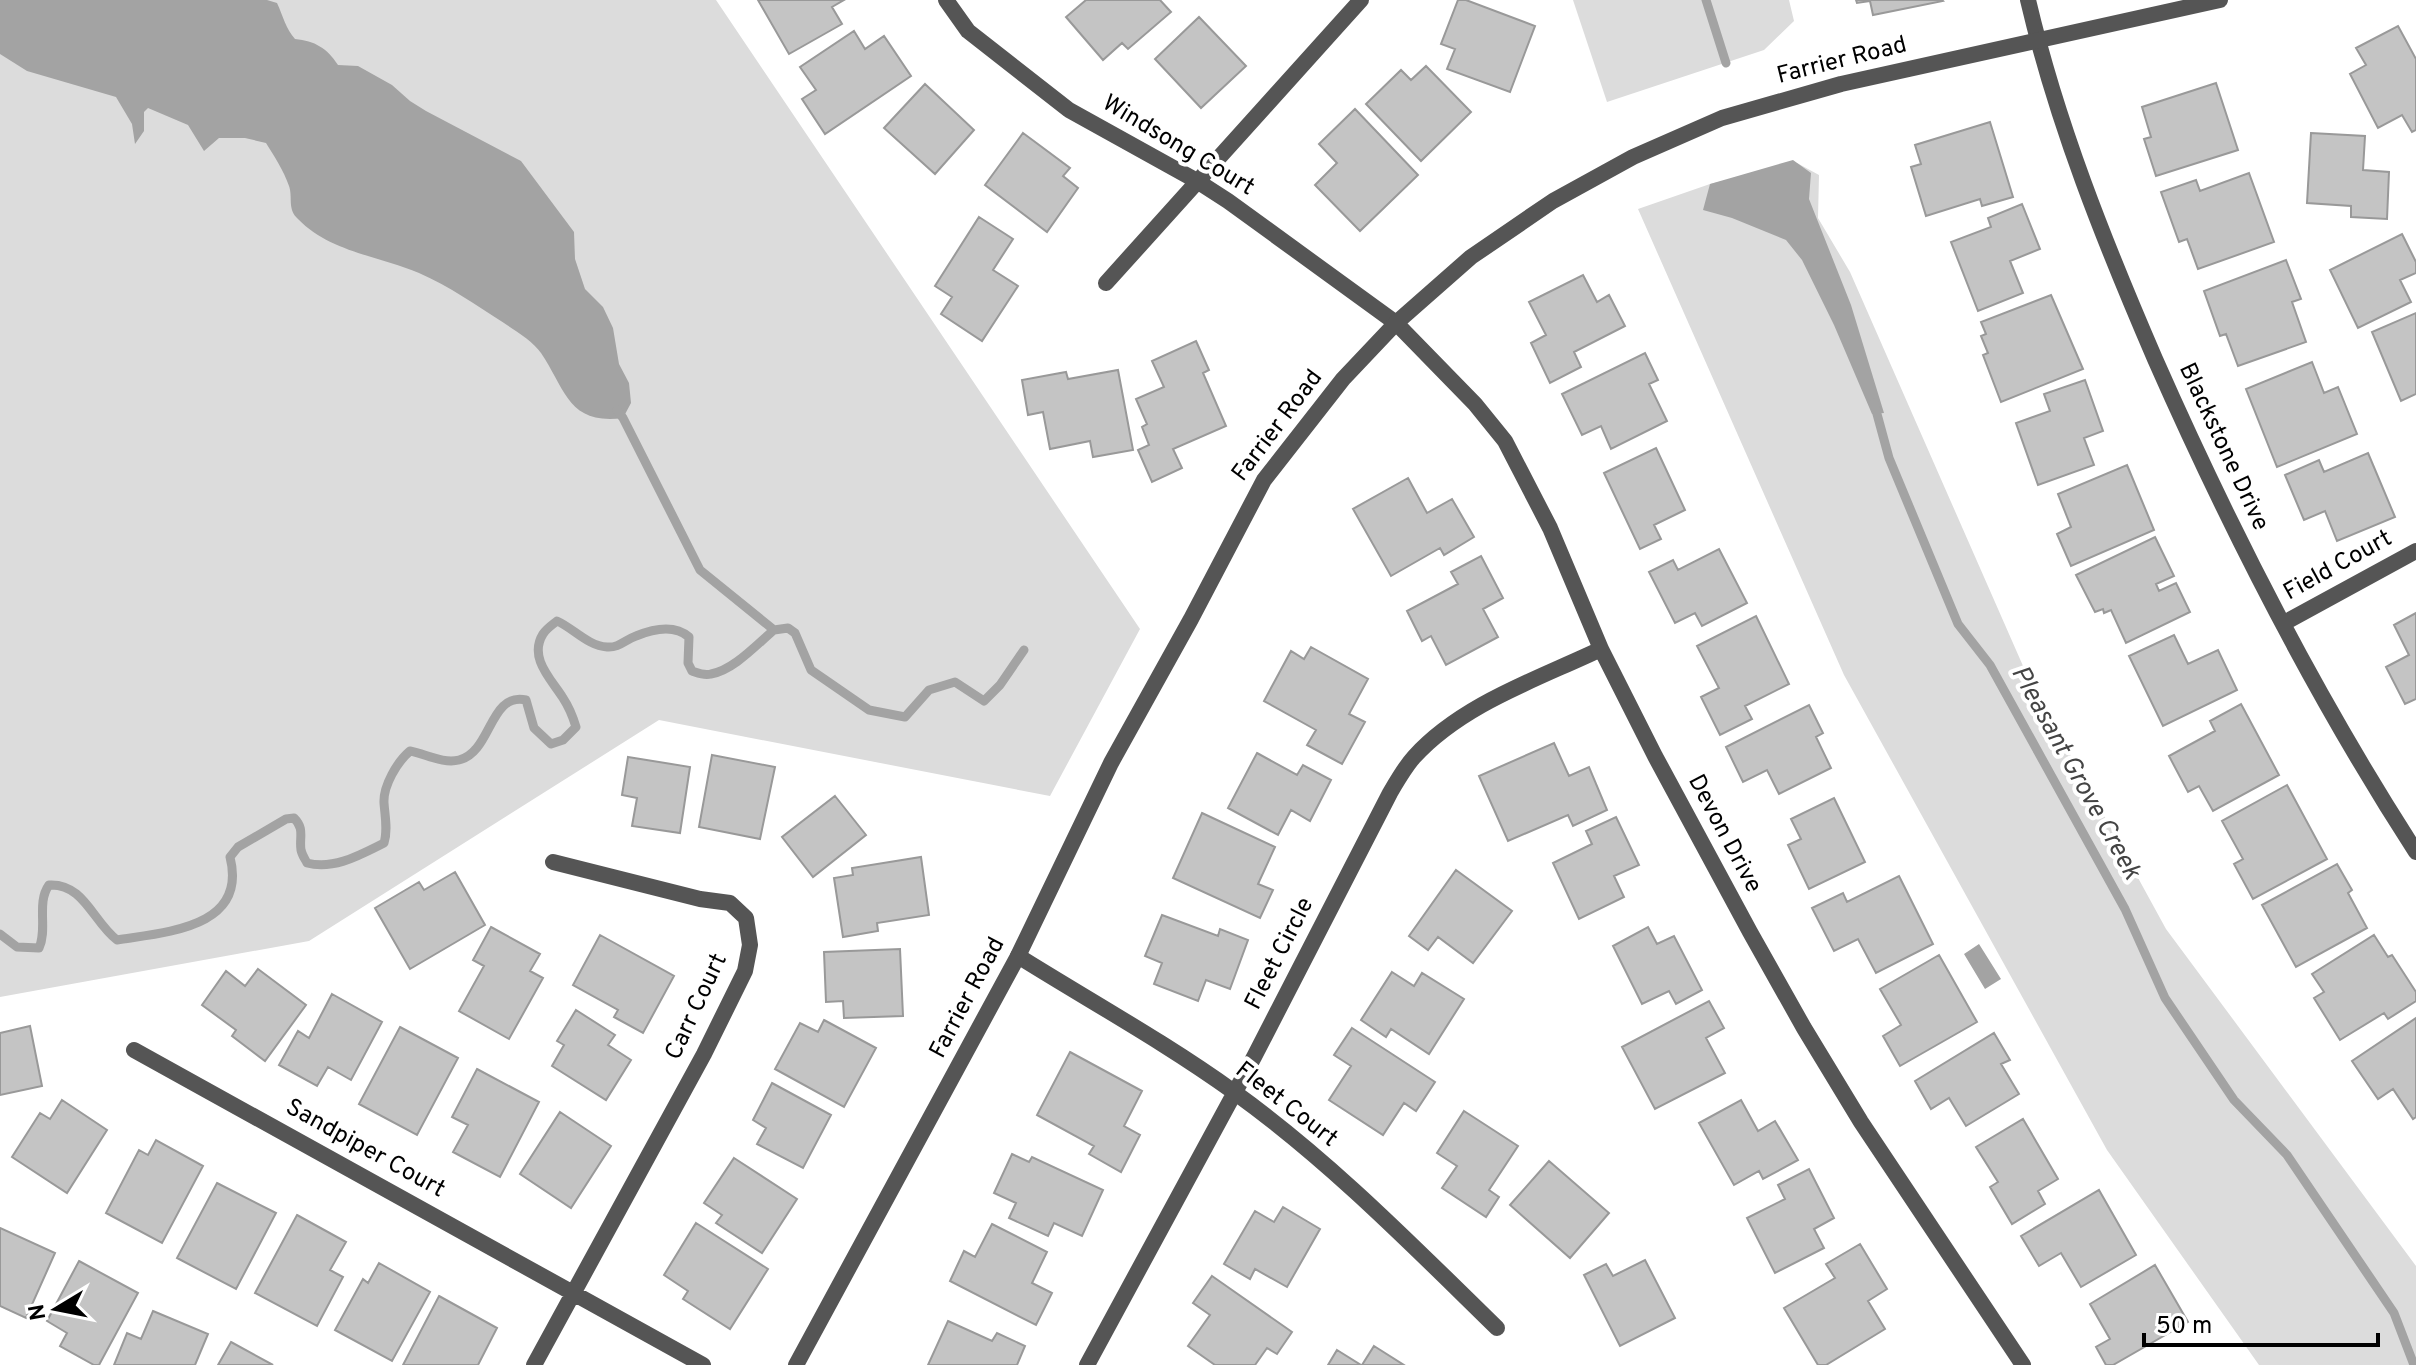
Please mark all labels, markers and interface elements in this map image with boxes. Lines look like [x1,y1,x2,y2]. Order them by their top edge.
street label: Farrier Road [1774,30,1910,92]
street label: Windsong Court [1096,89,1260,203]
street label: Blackstone Drive [2171,358,2275,536]
street label: Farrier Road [1226,364,1330,488]
street label: Field Court [2279,524,2397,608]
water label: Pleasant Grove Creek [2002,660,2148,887]
street label: Devon Drive [1680,770,1768,898]
street label: Fleet Circle [1239,893,1321,1015]
street label: Farrier Road [924,932,1012,1064]
street label: Carr Court [659,949,735,1065]
street label: Fleet Court [1229,1056,1343,1154]
street label: Sandpiper Court [280,1093,450,1205]
north arrow [16,1269,96,1349]
scale bar [2144,1297,2378,1347]
text: N [24,1302,53,1322]
text: 50 m [2156,1312,2212,1342]

